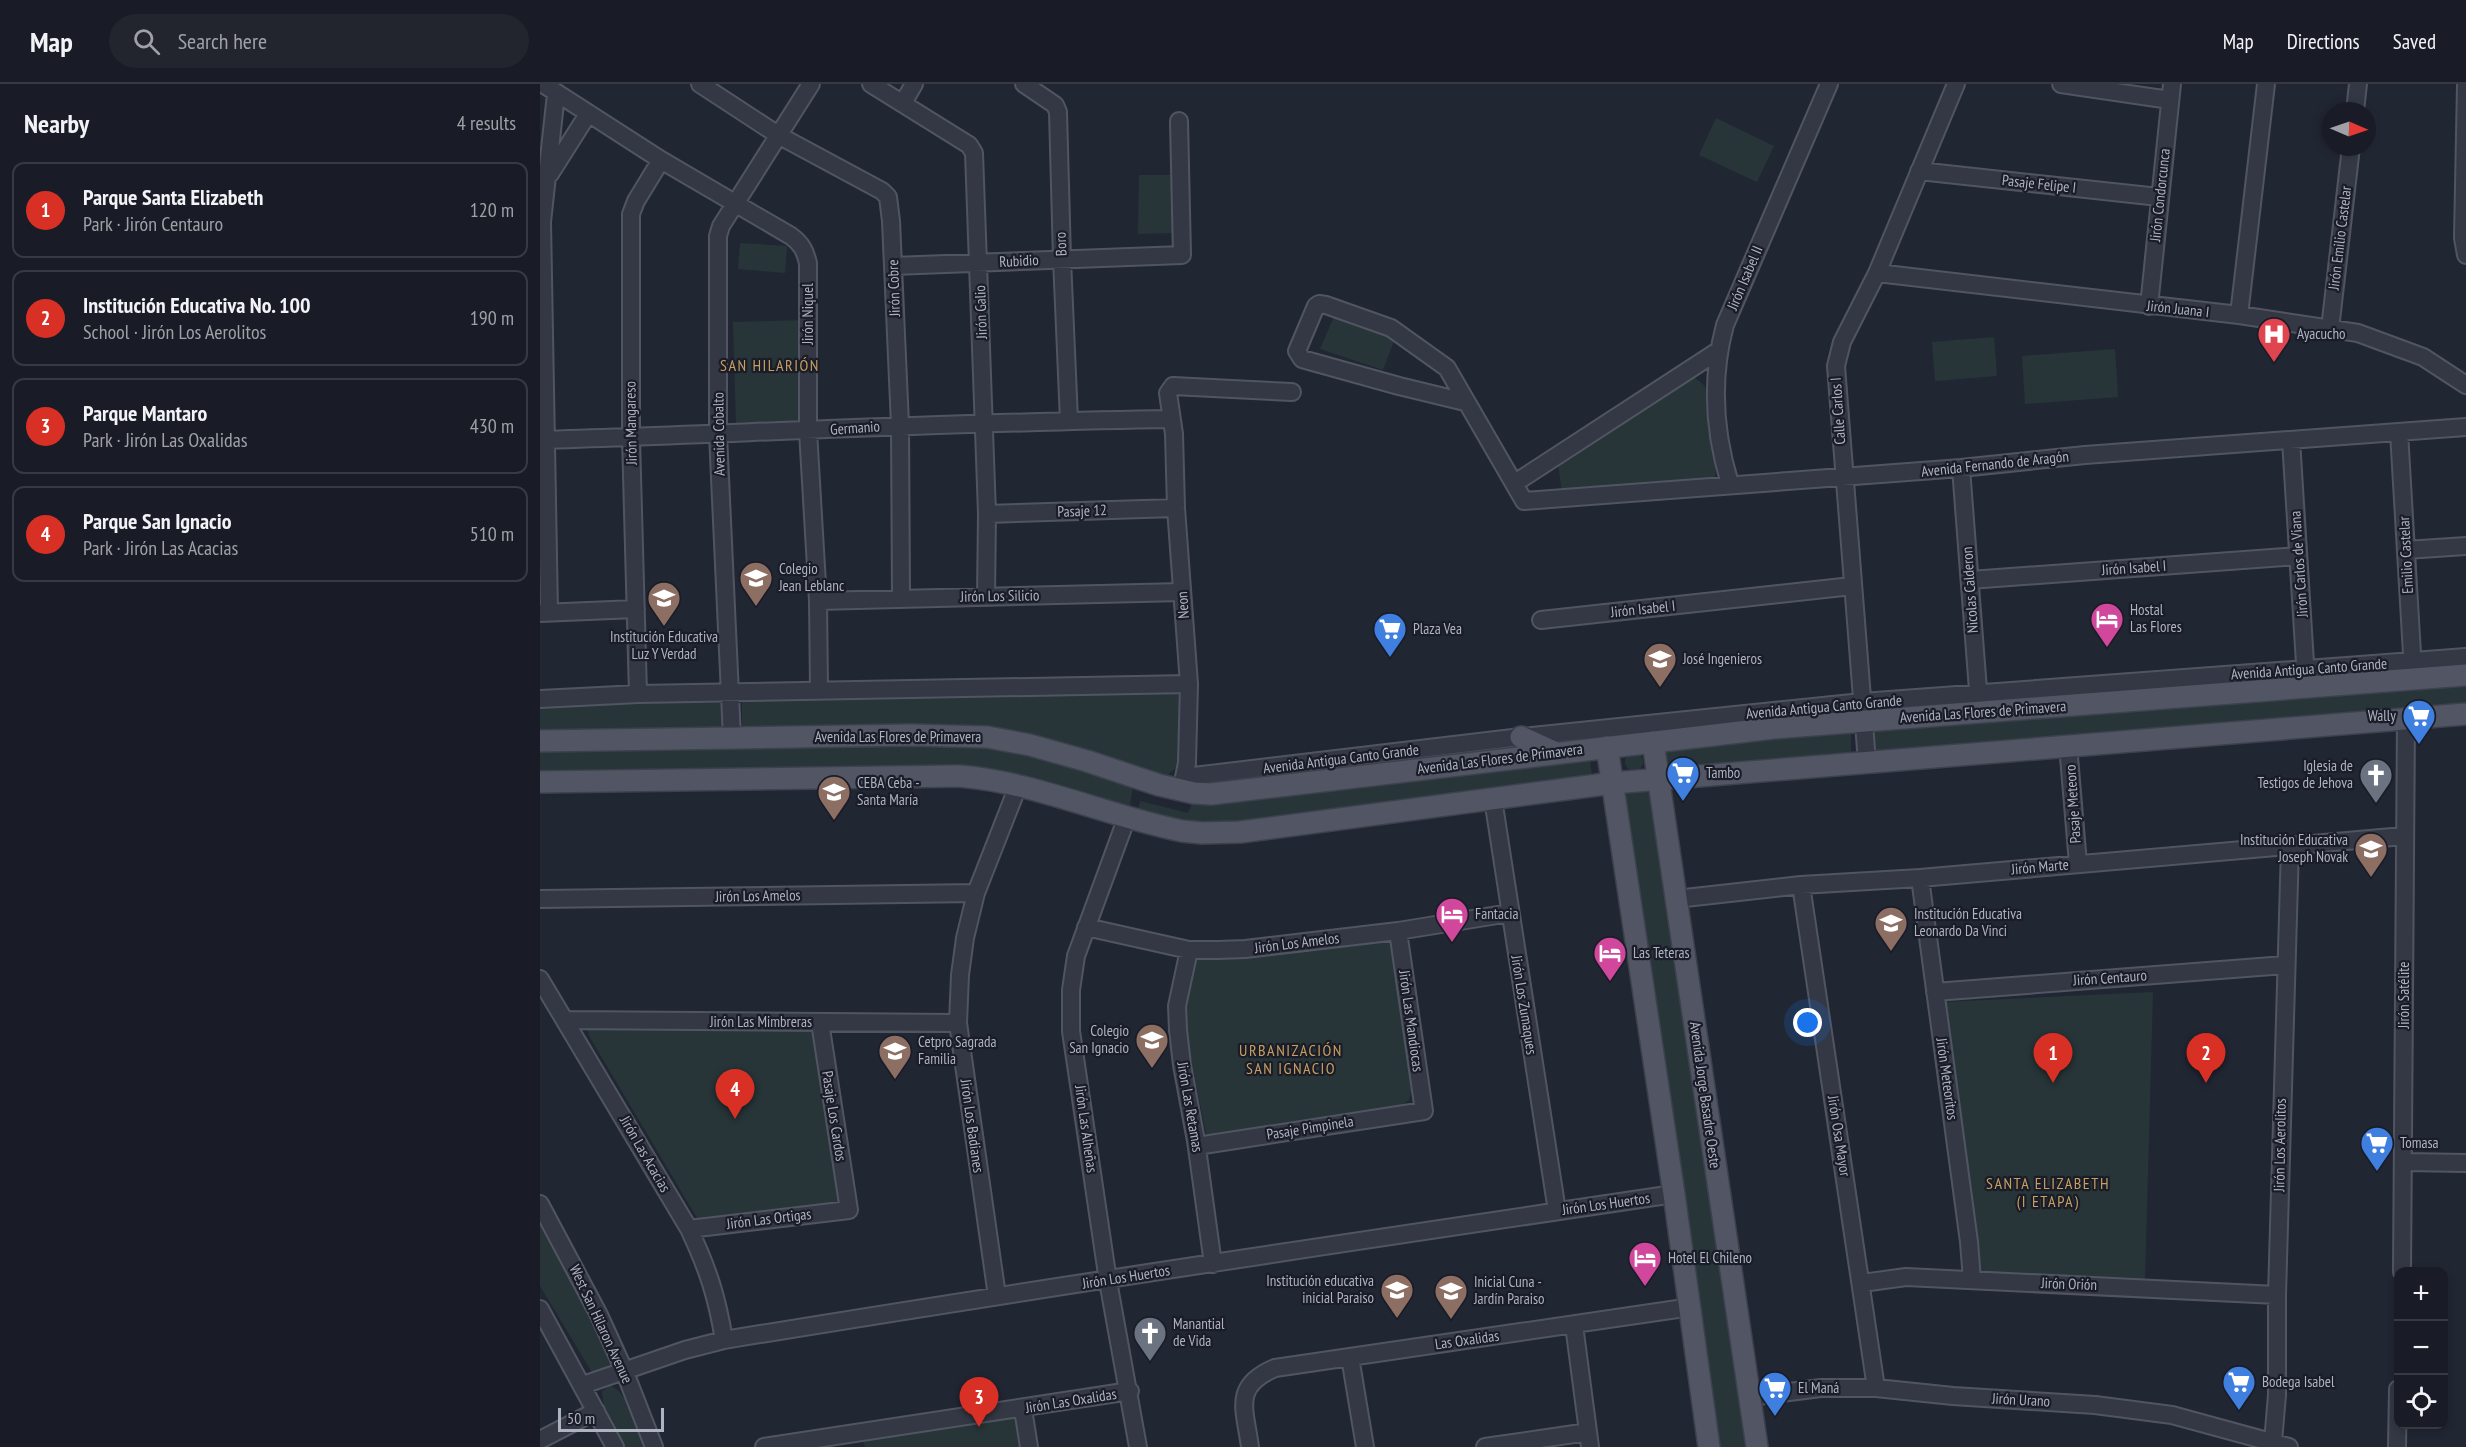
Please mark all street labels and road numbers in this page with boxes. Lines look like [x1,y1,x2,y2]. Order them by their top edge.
street label: Jirón Condorcunca [2145,147,2174,243]
street label: Pasaje Felipe I [2001,170,2077,197]
street label: Jirón Emilio Castelar [2324,184,2355,292]
street label: Boro [1051,232,1070,256]
street label: Jirón Isabel II [1722,243,1767,314]
street label: Rubidio [999,250,1039,271]
street label: Jirón Cobre [883,259,904,318]
street label: Jirón Niquel [798,283,817,346]
street label: Jirón Galio [970,285,991,340]
street label: Jirón Juana I [2145,296,2210,321]
street label: Calle Carlos I [1826,377,1849,445]
street label: Jirón Mangareso [620,381,641,466]
street label: Avenida Cobalto [708,392,729,476]
street label: Germanio [829,416,880,439]
street label: Avenida Fernando de Aragón [1920,446,2070,481]
street label: Pasaje 12 [1057,500,1107,521]
street label: Jirón Carlos de Viana [2285,510,2312,619]
street label: Emilio Castelar [2394,515,2417,594]
street label: Nicolas Calderon [1957,546,1982,634]
street label: Jirón Isabel I [2100,556,2167,579]
street label: Jirón Los Silicio [959,585,1040,606]
street label: Neon [1172,591,1193,619]
street label: Jirón Isabel I [1609,596,1676,621]
street label: Avenida Antigua Canto Grande [2230,654,2388,683]
street label: Avenida Antigua Canto Grande [1745,690,1903,723]
street label: Avenida Las Flores de Primavera [1899,696,2067,727]
street label: Avenida Las Flores de Primavera [815,727,981,746]
street label: Avenida Las Flores de Primavera [1416,739,1584,778]
street label: Avenida Antigua Canto Grande [1262,740,1420,777]
street label: Pasaje Meteoro [2060,764,2085,844]
street label: Jirón Marte [2010,855,2069,879]
street label: Jirón Los Amelos [714,885,801,906]
street label: Jirón Los Amelos [1252,928,1340,957]
street label: Jirón Los Zumaques [1507,953,1542,1056]
street label: Jirón Satélite [2394,962,2413,1029]
street label: Jirón Centauro [2072,965,2147,990]
street label: Jirón Las Mandiocas [1395,968,1428,1073]
street label: Jirón Las Mimbreras [709,1012,812,1031]
street label: Avenida Jorge Basadre Oeste [1686,1020,1725,1170]
street label: Jirón Meteoritos [1932,1036,1963,1121]
street label: Jirón Las Retamas [1173,1059,1208,1154]
street label: Pasaje Los Cardos [818,1069,851,1162]
street label: Jirón Los Badianes [956,1077,988,1174]
street label: Jirón Las Alheñas [1071,1083,1102,1174]
street label: Jirón Osa Mayor [1824,1093,1855,1179]
street label: Jirón Los Aerolitos [2269,1098,2290,1193]
street label: Jirón Las Acacias [615,1111,675,1195]
street label: Pasaje Pimpinela [1265,1111,1355,1144]
street label: Jirón Los Huertos [1560,1188,1651,1219]
street label: Jirón Las Ortigas [725,1204,812,1233]
street label: Jirón Los Huertos [1080,1260,1171,1293]
street label: West San Hilaron Avenue [566,1261,637,1386]
street label: Jirón Orión [2040,1273,2097,1294]
street label: Las Oxalidas [1434,1326,1500,1353]
street label: Jirón Las Oxalidas [1023,1384,1118,1417]
street label: Jirón Urano [1990,1388,2051,1411]

